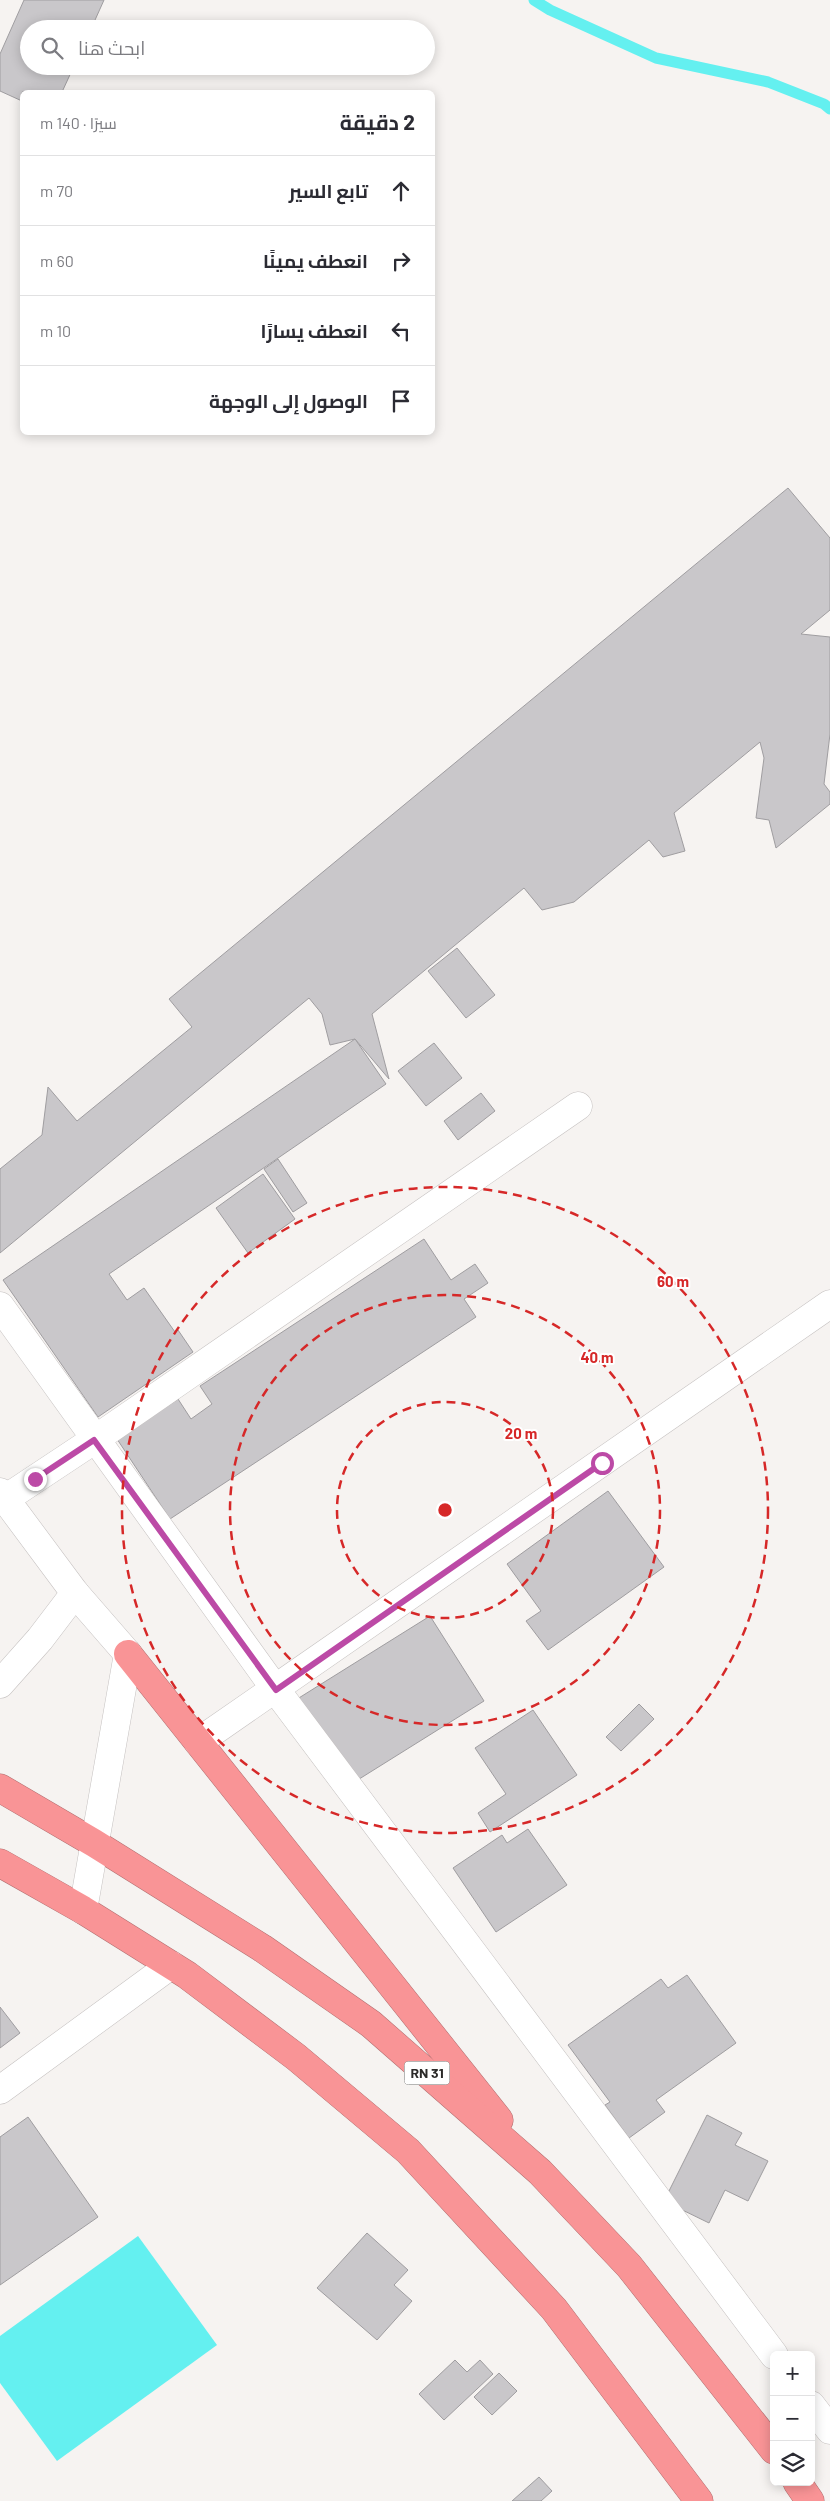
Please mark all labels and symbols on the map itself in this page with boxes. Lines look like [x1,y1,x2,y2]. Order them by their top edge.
text: 60 m [657,1272,689,1290]
text: 40 m [580,1348,614,1366]
text: 20 m [505,1424,537,1442]
route start [591,1452,614,1475]
route end [24,1468,47,1491]
centre of rings [436,1501,454,1519]
road number: RN 31 [404,2062,450,2084]

